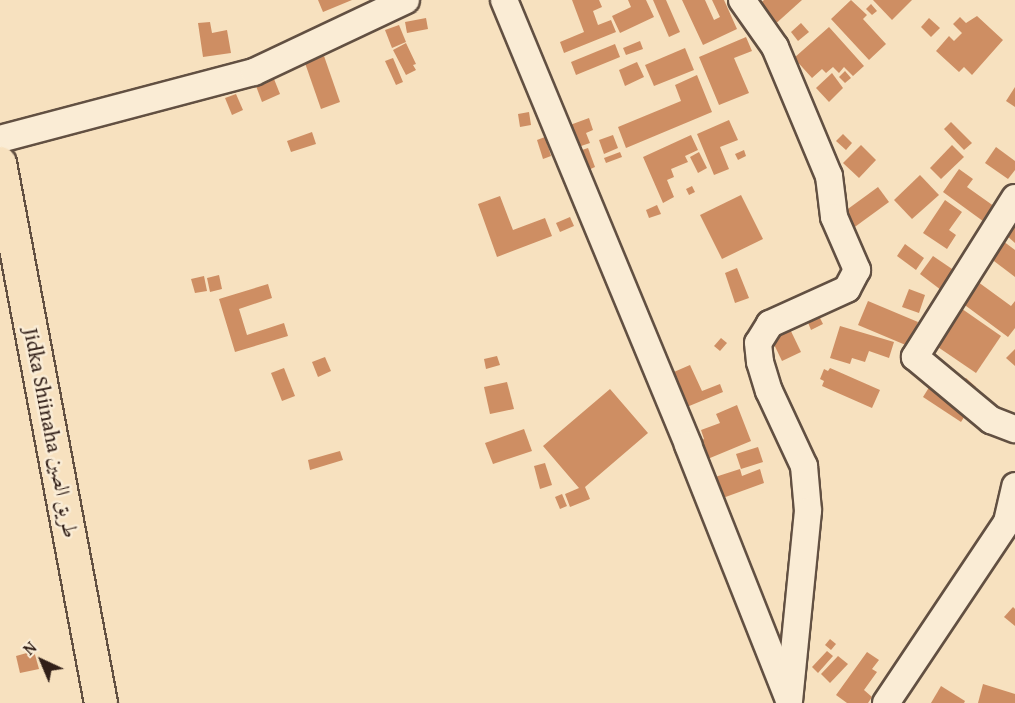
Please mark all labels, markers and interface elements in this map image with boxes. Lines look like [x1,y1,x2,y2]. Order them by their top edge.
street label: Jidka Shiinaha طريق الصين [18,326,84,540]
north arrow [12,631,72,691]
text: N [17,636,42,660]

